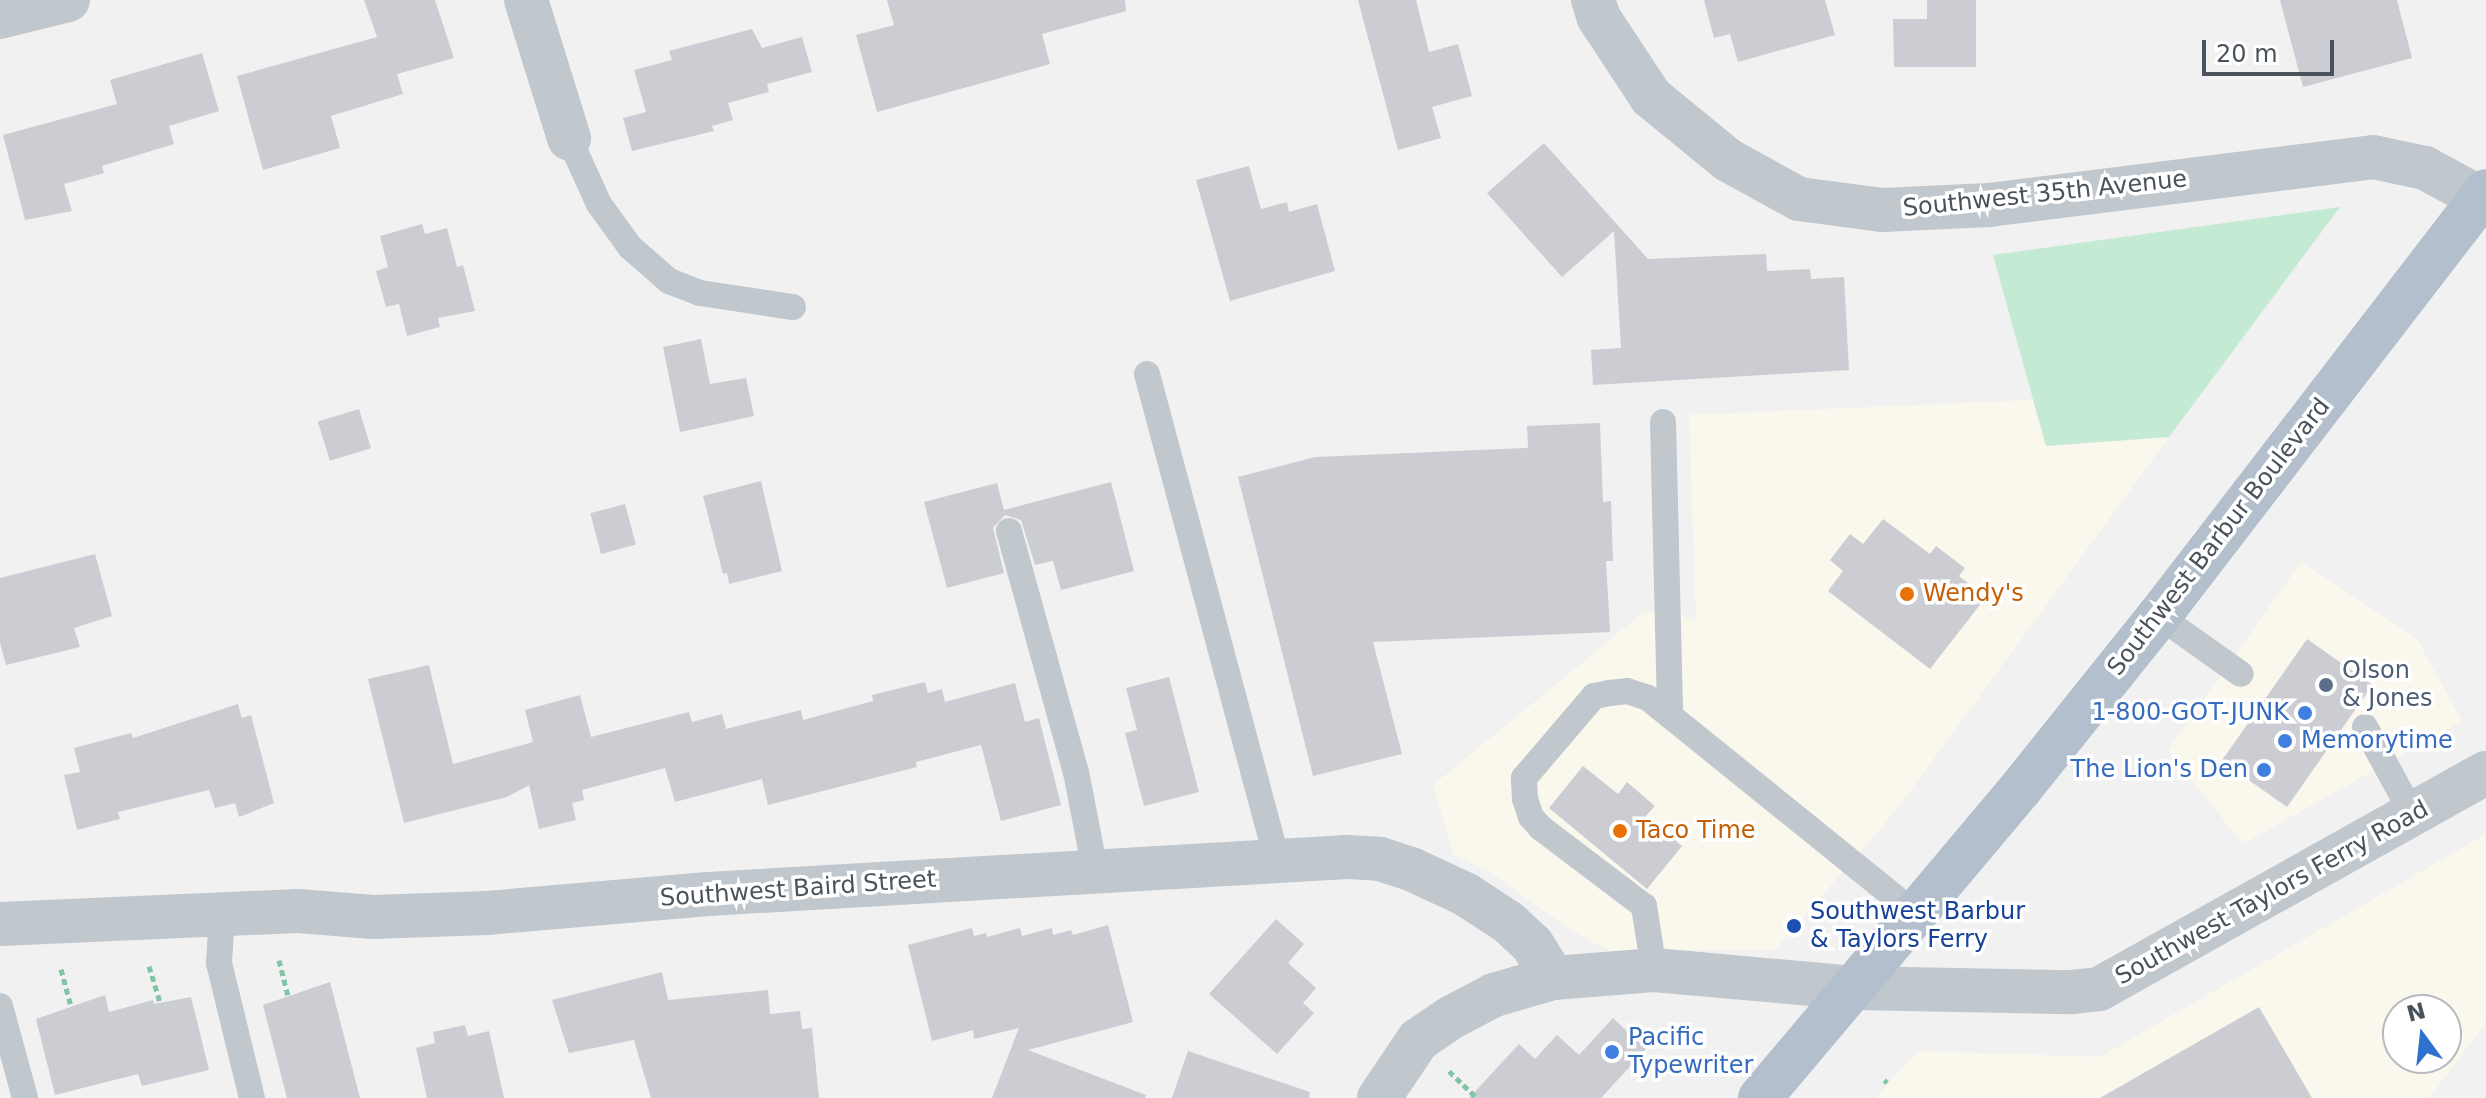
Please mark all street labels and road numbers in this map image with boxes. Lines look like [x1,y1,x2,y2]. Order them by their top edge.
street label: Southwest 35th Avenue [1901,165,2189,223]
street label: Southwest Barbur Boulevard [2102,393,2336,681]
street label: Southwest Taylors Ferry Road [2111,795,2433,991]
street label: Southwest Baird Street [659,865,937,913]

